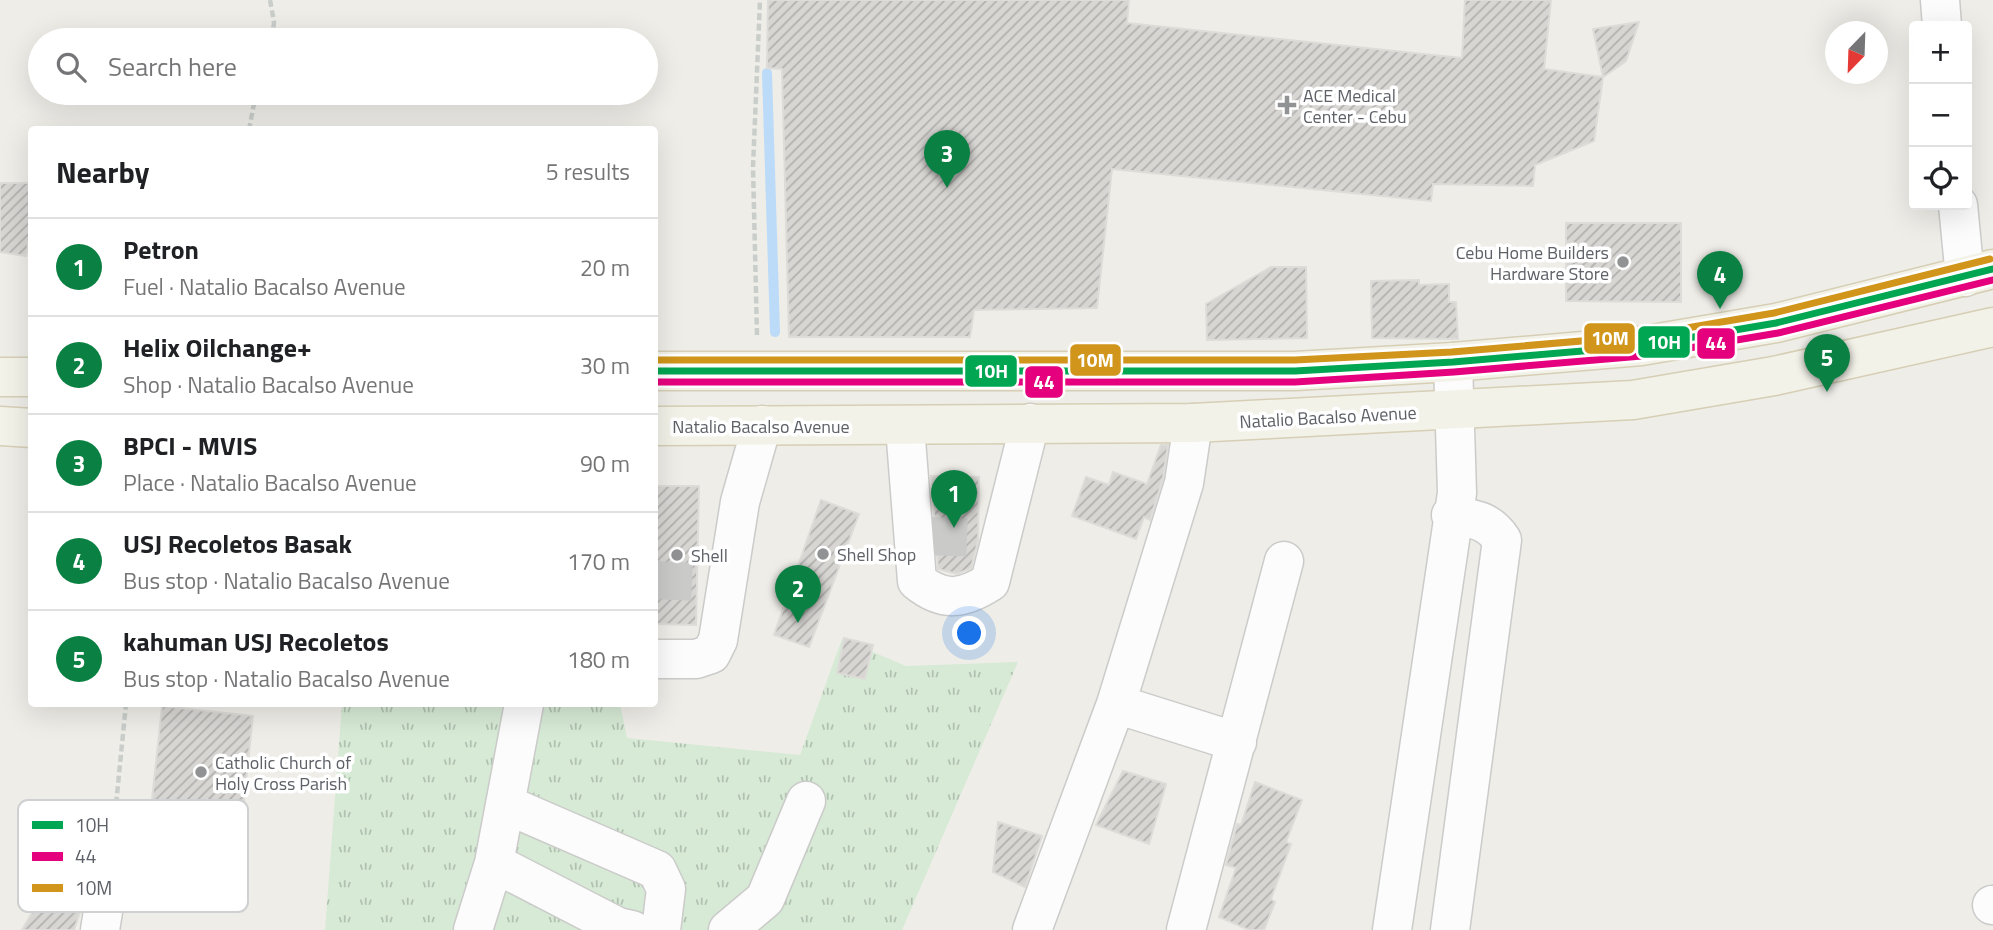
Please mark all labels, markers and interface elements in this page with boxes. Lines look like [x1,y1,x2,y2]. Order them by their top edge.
north arrow [1825,21,1888,84]
map controls [1909,21,1972,210]
button: + [1909,21,1972,84]
search box [28,28,658,105]
text: Search here [108,47,237,86]
icon: search [52,48,90,86]
place label: ACE Medical Center - Cebu [1303,82,1406,130]
button: − [1909,84,1972,147]
marker: ACE Medical Center - Cebu [1277,95,1297,115]
pin: 3 [924,130,970,188]
button: locate [1909,147,1972,210]
text: Nearby [56,149,149,195]
text: 5 results [546,154,630,189]
text: Petron [123,230,199,269]
place label: Cebu Home Builders Hardware Store [1456,239,1609,287]
text: 1 [73,250,85,285]
text: 20 m [580,250,630,285]
pin: 4 [1697,251,1743,309]
marker: Cebu Home Builders Hardware Store [1615,254,1631,270]
text: Fuel · Natalio Bacalso Avenue [123,269,406,304]
line badge: 10M [1583,322,1636,355]
text: 10M [1591,323,1629,352]
line badge: 10H [1637,325,1691,359]
text: 10H [1647,327,1681,356]
line badge: 44 [1696,327,1736,360]
text: Helix Oilchange+ [123,328,312,367]
text: 44 [1705,328,1727,357]
pin: 5 [1804,334,1850,392]
line badge: 10M [1069,343,1122,377]
text: 10M [1076,345,1114,374]
text: 2 [73,348,85,383]
text: 30 m [580,348,630,383]
line badge: 10H [964,354,1018,388]
text: 10H [974,356,1008,385]
line badge: 44 [1024,365,1064,399]
text: Shop · Natalio Bacalso Avenue [123,367,414,402]
text: 44 [1033,367,1055,396]
street label: Natalio Bacalso Avenue [1239,399,1417,435]
street label: Natalio Bacalso Avenue [672,413,850,440]
text: BPCI - MVIS [123,426,257,465]
text: 3 [73,446,85,481]
text: 90 m [580,446,630,481]
text: Place · Natalio Bacalso Avenue [123,465,417,500]
pin: 1 [931,470,977,528]
text: USJ Recoletos Basak [123,524,352,563]
place label: Shell Shop [837,541,916,568]
place label: Shell [691,542,728,569]
text: 4 [73,544,85,579]
text: 170 m [567,544,630,579]
marker: Shell Shop [815,546,831,562]
marker: Shell [669,547,685,563]
text: Bus stop · Natalio Bacalso Avenue [123,563,450,598]
pin: 2 [775,565,821,623]
your location [952,616,986,650]
text: kahuman USJ Recoletos [123,622,389,661]
text: 5 [73,642,85,677]
text: 180 m [567,642,630,677]
text: Bus stop · Natalio Bacalso Avenue [123,661,450,696]
place label: Catholic Church of Holy Cross Parish [215,749,351,797]
marker: Catholic Church of Holy Cross Parish [193,764,209,780]
legend [18,800,248,912]
text: 10H [75,810,109,839]
text: 44 [75,841,96,870]
text: 10M [75,873,112,902]

